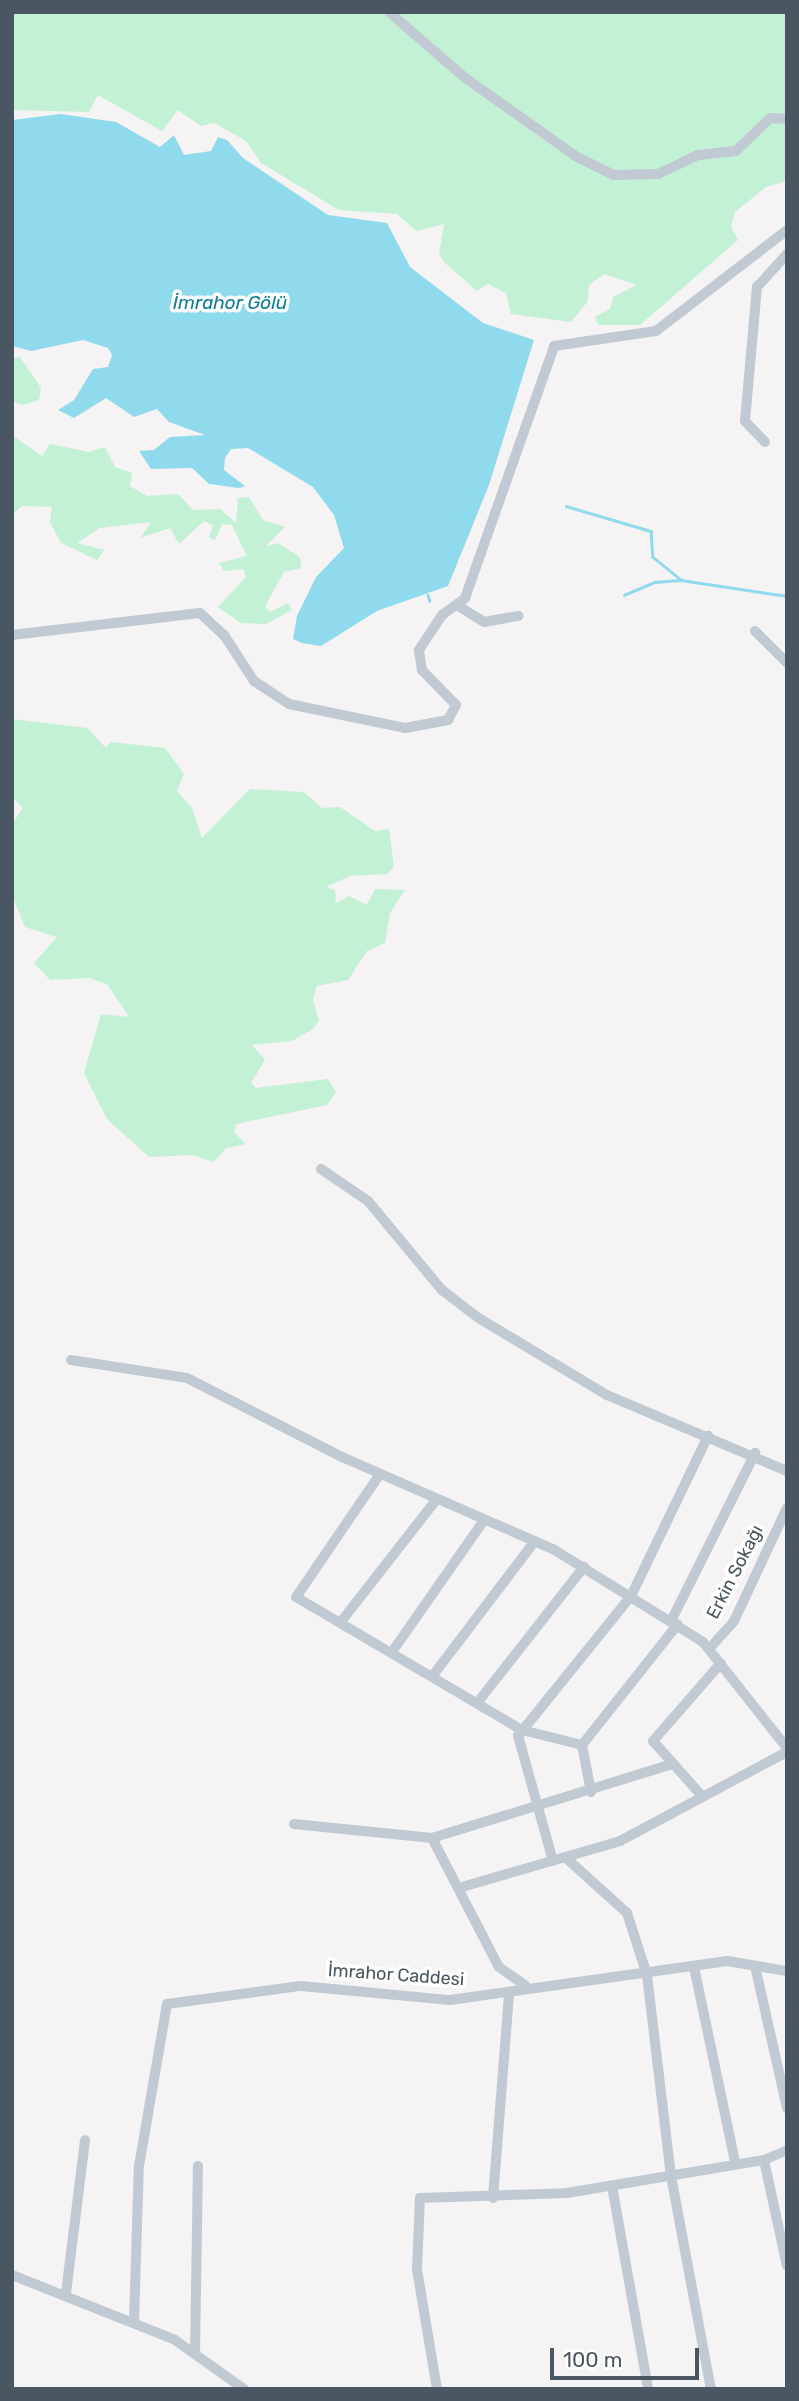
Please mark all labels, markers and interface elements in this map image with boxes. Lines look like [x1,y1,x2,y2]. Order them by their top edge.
water label: İmrahor Gölü [173,292,287,314]
street label: Erkin Sokağı [702,1521,768,1623]
street label: İmrahor Caddesi [327,1959,465,1991]
scale bar [554,2334,703,2378]
text: 100 m [563,2347,622,2372]

